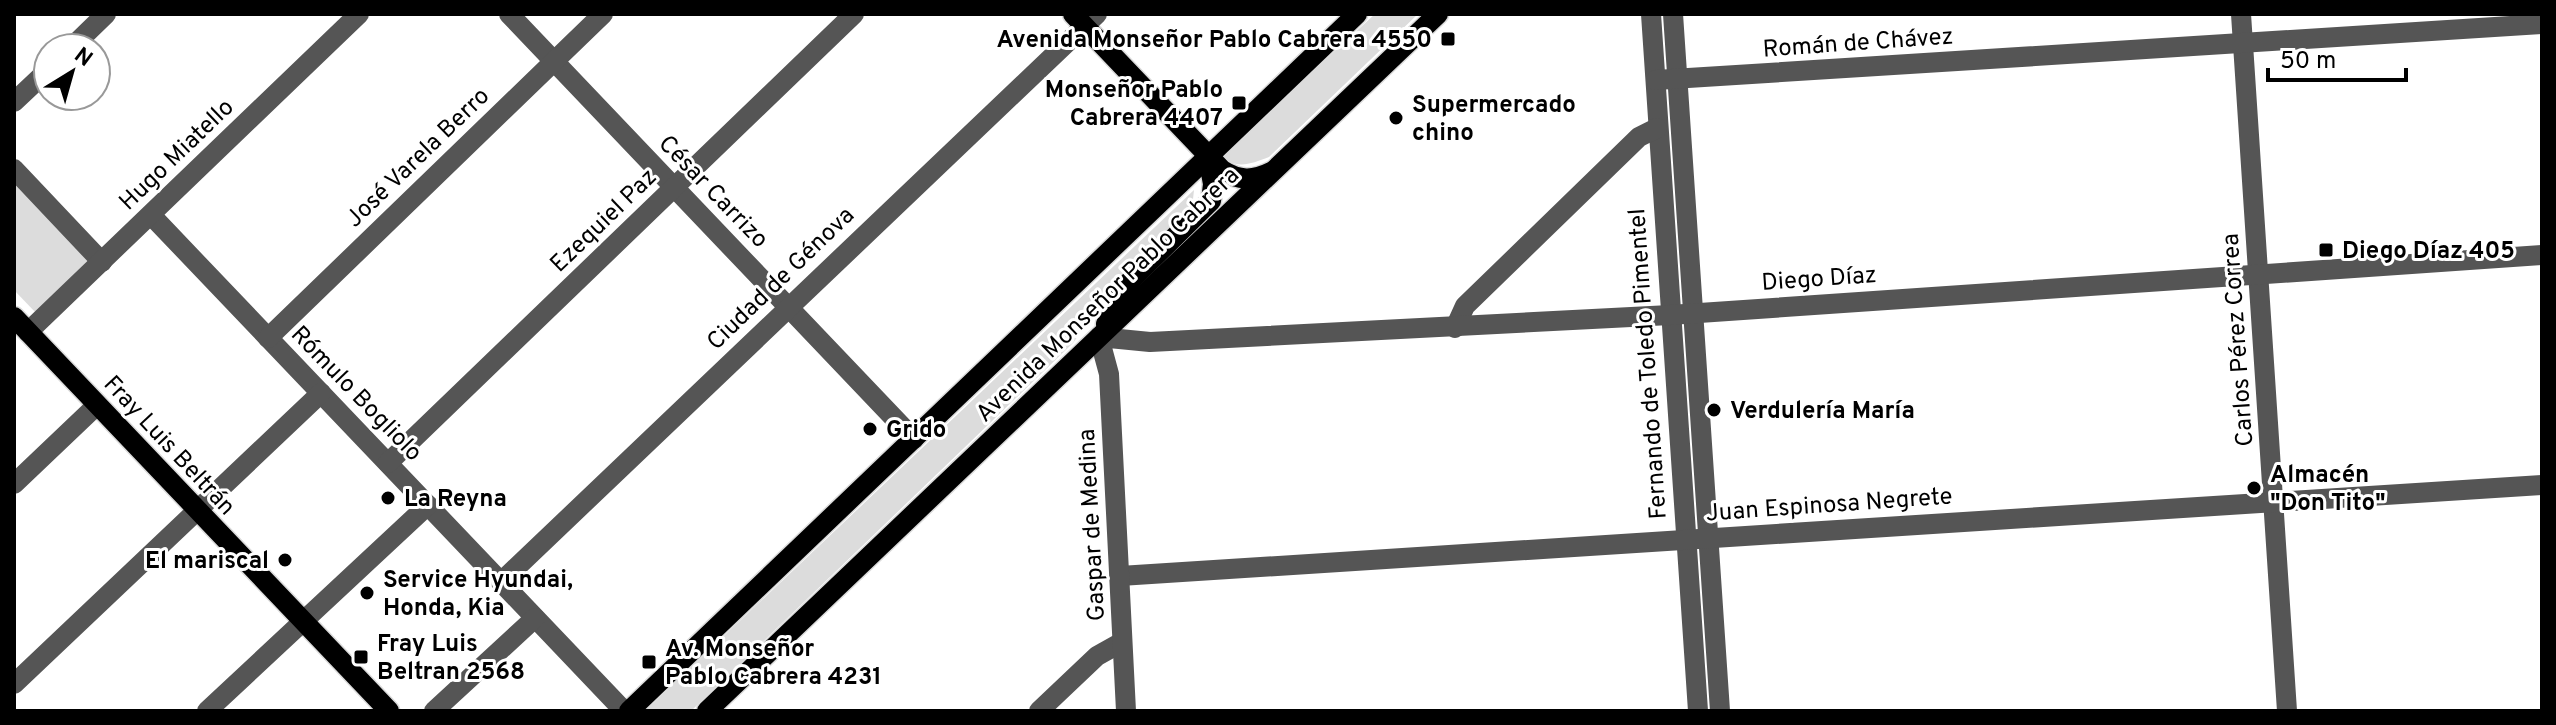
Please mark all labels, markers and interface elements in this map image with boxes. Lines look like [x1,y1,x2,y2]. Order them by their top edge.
street label: Román de Chávez [1762,22,1954,66]
place label: Avenida Monseñor Pablo Cabrera 4550 [996,26,1432,56]
marker: Avenida Monseñor Pablo Cabrera 4550 [1439,30,1457,48]
north arrow [32,32,112,112]
scale bar [2268,32,2406,82]
text: N [68,42,97,74]
text: 50 m [2280,47,2336,77]
place label: Monseñor Pablo Cabrera 4407 [1045,76,1223,134]
street label: José Varela Berro [340,82,497,235]
place label: Supermercado chino [1412,91,1576,149]
street label: Hugo Miatello [114,93,241,218]
marker: Monseñor Pablo Cabrera 4407 [1230,94,1248,112]
marker: Supermercado chino [1387,109,1405,127]
street label: César Carrizo [651,130,774,255]
street label: Avenida Monseñor Pablo Cabrera [970,161,1246,429]
street label: Ezequiel Paz [545,163,664,280]
street label: Ciudad de Génova [701,201,861,357]
street label: Fernando de Toledo Pimentel [1623,207,1675,520]
street label: Carlos Pérez Correa [2217,232,2261,447]
place label: Diego Díaz 405 [2342,237,2515,267]
marker: Diego Díaz 405 [2317,241,2335,259]
street label: Diego Díaz [1761,261,1878,299]
street label: Rómulo Bogliolo [283,320,428,468]
street label: Fray Luis Beltrán [96,370,241,522]
place label: Verdulería María [1730,397,1915,427]
marker: Verdulería María [1705,401,1723,419]
place label: Grido [886,416,946,446]
marker: Grido [861,420,879,438]
street label: Gaspar de Medina [1073,428,1113,622]
place label: Almacén "Don Tito" [2270,461,2386,519]
marker: Almacén "Don Tito" [2245,479,2263,497]
street label: Juan Espinosa Negrete [1705,482,1954,530]
place label: La Reyna [404,485,507,515]
marker: La Reyna [379,489,397,507]
place label: El mariscal [145,547,269,577]
marker: El mariscal [276,551,294,569]
place label: Service Hyundai, Honda, Kia [383,566,573,624]
marker: Service Hyundai, Honda, Kia [358,584,376,602]
place label: Fray Luis Beltran 2568 [377,630,525,688]
place label: Av. Monseñor Pablo Cabrera 4231 [665,635,882,693]
marker: Fray Luis Beltran 2568 [352,648,370,666]
marker: Av. Monseñor Pablo Cabrera 4231 [640,653,658,671]

